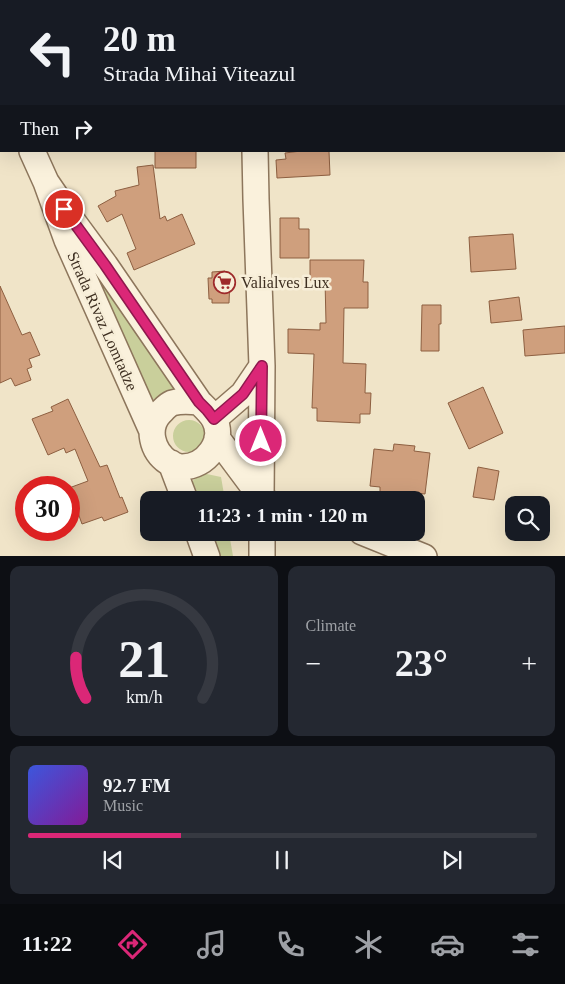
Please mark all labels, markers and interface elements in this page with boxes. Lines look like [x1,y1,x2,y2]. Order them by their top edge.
icon: left [20,20,85,85]
text: 20 m [103,20,176,59]
text: Strada Mihai Viteazul [103,61,296,86]
icon: right [69,115,97,143]
text: Then [20,118,59,139]
pin [43,188,85,230]
icon: arrive [50,195,78,223]
street label: Strada Rivaz Lomtadze [64,249,141,393]
supermarket icon: Valialves Lux [213,270,237,294]
place label: Valialves Lux [241,274,329,291]
position arrow [234,414,286,466]
speed limit sign: 30 [15,476,80,541]
map controls [505,496,550,541]
button: search [505,496,550,541]
text: 11:23 · 1 min · 120 m [198,505,367,526]
text: Climate [306,617,356,634]
text: 21 [118,631,170,688]
text: 23° [395,642,448,684]
text: − [306,648,321,679]
text: + [521,648,537,679]
text: km/h [125,687,162,707]
text: 92.7 FM [103,775,171,796]
text: Music [103,797,143,814]
icon: previous [99,846,127,874]
icon: pause [268,846,296,874]
icon: next [438,846,466,874]
icon: directions [115,927,150,962]
icon: music [194,927,229,962]
icon: phone [273,927,308,962]
icon: climate [351,927,386,962]
icon: car [430,927,465,962]
icon: filters [508,927,543,962]
text: 11:22 [22,931,72,956]

